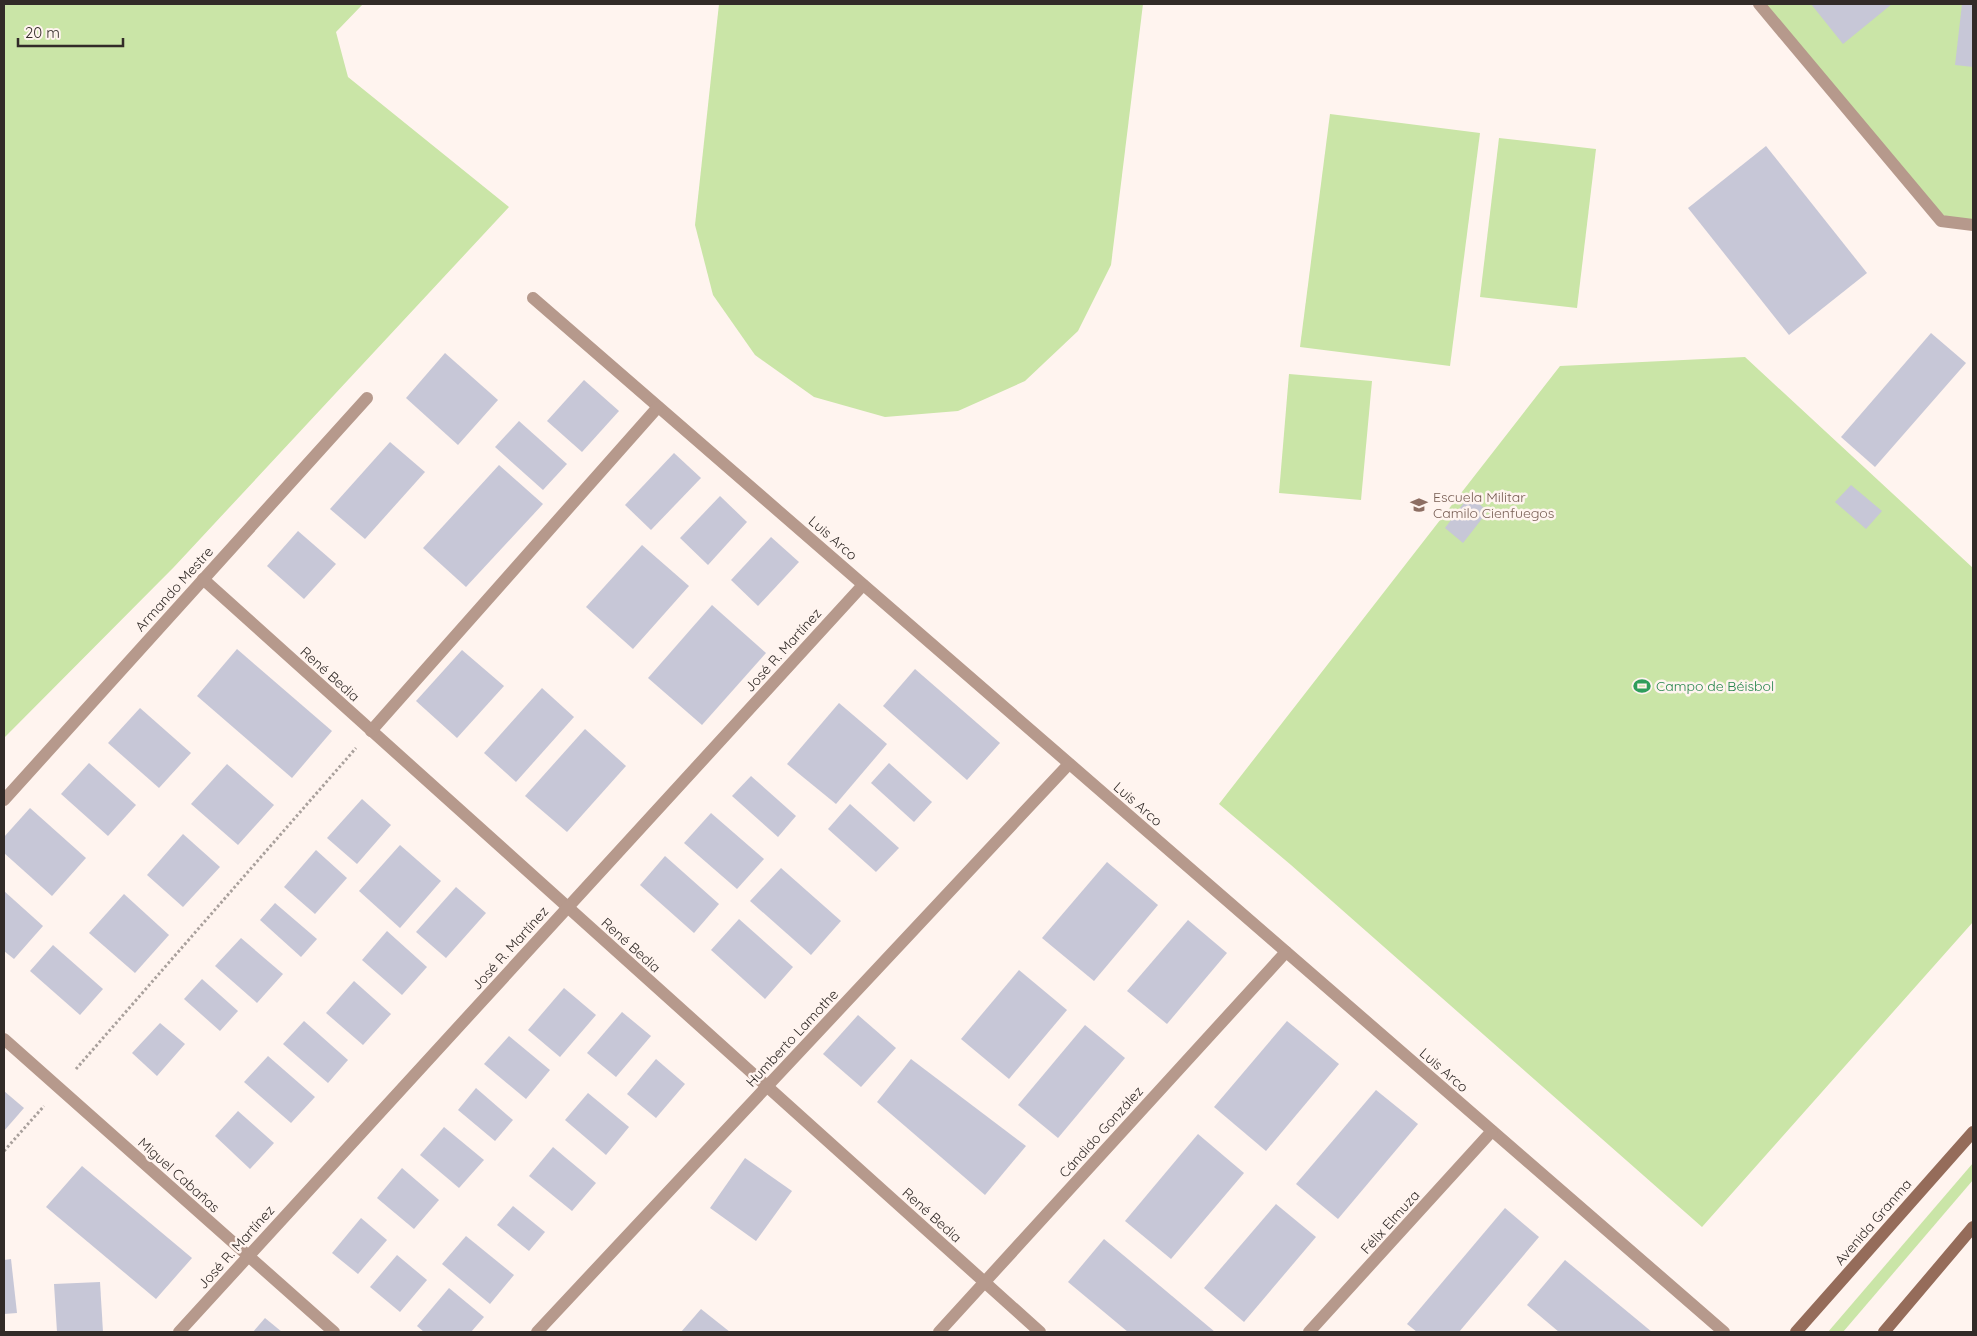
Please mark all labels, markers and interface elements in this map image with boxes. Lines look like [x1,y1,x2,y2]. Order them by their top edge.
scale bar [18,15,122,47]
text: 20 m [25,23,60,42]
place label: Escuela Militar Camilo Cienfuegos [1433,488,1554,522]
school or university icon: Escuela Militar Camilo Cienfuegos [1409,495,1429,515]
street label: Luis Arco [805,512,861,564]
street label: Armando Mestre [131,543,217,635]
street label: José R. Martínez [741,604,825,696]
street label: René Bedia [296,643,364,705]
sports icon: Campo de Béisbol [1632,676,1652,696]
place label: Campo de Béisbol [1656,677,1774,695]
street label: Luis Arco [1110,778,1166,830]
street label: José R. Martínez [468,902,552,994]
street label: René Bedia [597,914,665,976]
street label: Humberto Lamothe [742,985,842,1091]
street label: Luis Arco [1416,1044,1472,1096]
street label: Cándido González [1055,1082,1147,1182]
street label: Miguel Cabañas [134,1134,224,1216]
street label: Avenida Granma [1831,1175,1915,1269]
street label: René Bedia [898,1184,966,1246]
street label: Félix Elmuza [1357,1186,1423,1258]
street label: José R. Martínez [194,1201,278,1293]

